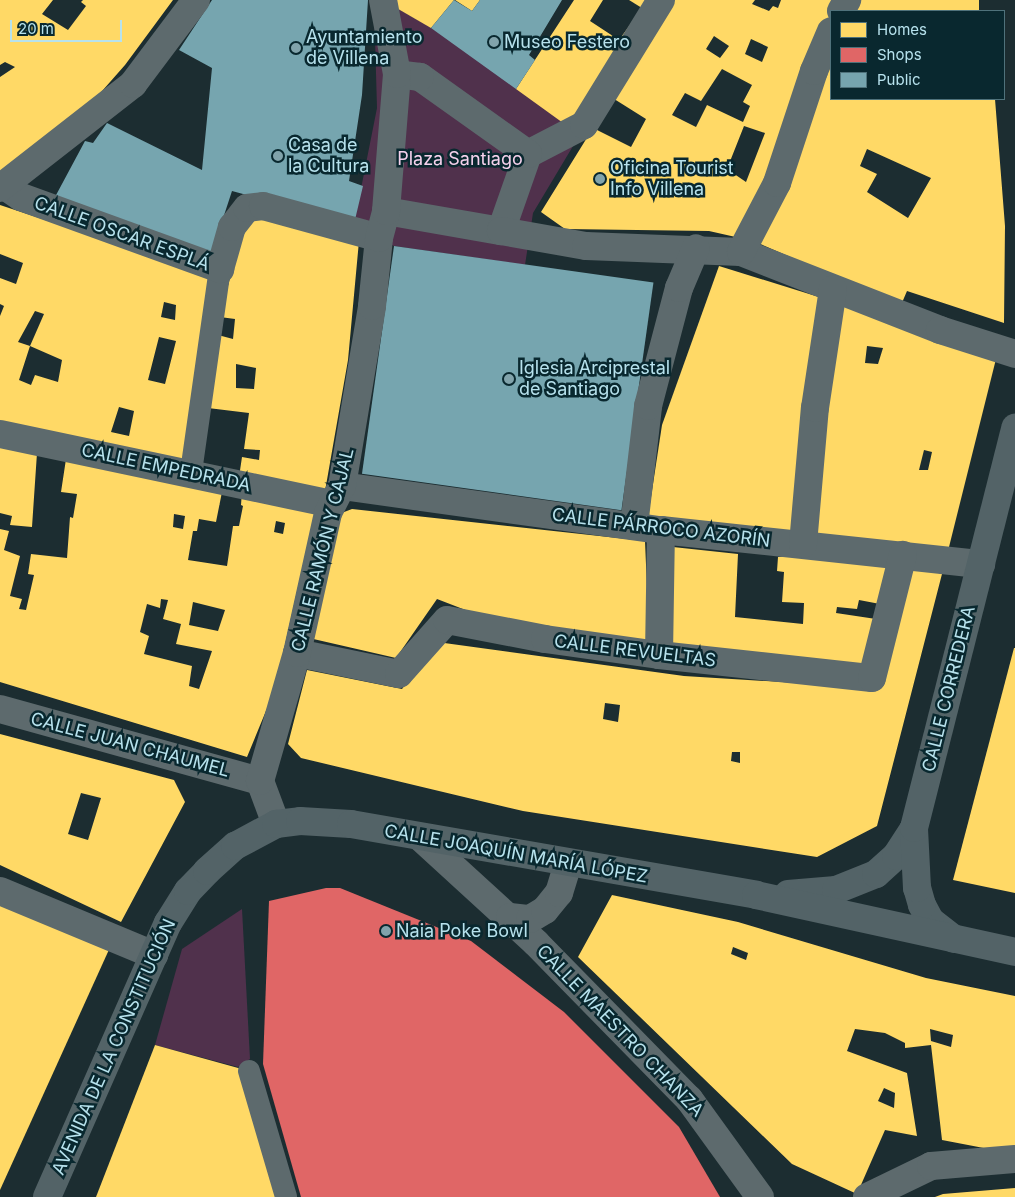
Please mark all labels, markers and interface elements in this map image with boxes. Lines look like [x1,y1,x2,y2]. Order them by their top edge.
scale bar [12,10,125,42]
legend [830,10,1005,100]
text: 20 m [18,19,54,38]
text: Homes [877,20,927,39]
place label: Ayuntamiento de Villena [306,27,422,70]
place label: Museo Festero [504,31,630,53]
marker: Museo Festero [488,36,500,48]
marker: Ayuntamiento de Villena [290,42,302,54]
text: Shops [877,45,922,64]
text: Public [877,70,920,89]
place label: Casa de la Cultura [288,135,369,178]
park label: Plaza Santiago [397,148,523,170]
marker: Casa de la Cultura [272,150,284,162]
place label: Oficina Tourist Info Villena [610,158,734,200]
marker: Oficina Tourist Info Villena [594,173,606,185]
street label: CALLE OSCAR ESPLÁ [31,192,213,276]
place label: Iglesia Arciprestal de Santiago [519,358,670,400]
marker: Iglesia Arciprestal de Santiago [503,373,515,385]
street label: CALLE EMPEDRADA [79,439,253,497]
street label: CALLE RAMÓN Y CAJAL [287,446,359,654]
street label: CALLE PÁRROCO AZORÍN [551,504,771,552]
street label: CALLE CORREDERA [918,604,980,774]
street label: CALLE REVUELTAS [553,630,717,672]
street label: CALLE JUAN CHAUMEL [28,708,232,782]
street label: CALLE JOAQUÍN MARÍA LÓPEZ [383,820,649,888]
street label: AVENIDA DE LA CONSTITUCIÓN [48,916,180,1178]
place label: Naia Poke Bowl [396,920,528,942]
marker: Naia Poke Bowl [380,925,392,937]
street label: CALLE MAESTRO CHANZA [532,940,708,1122]

